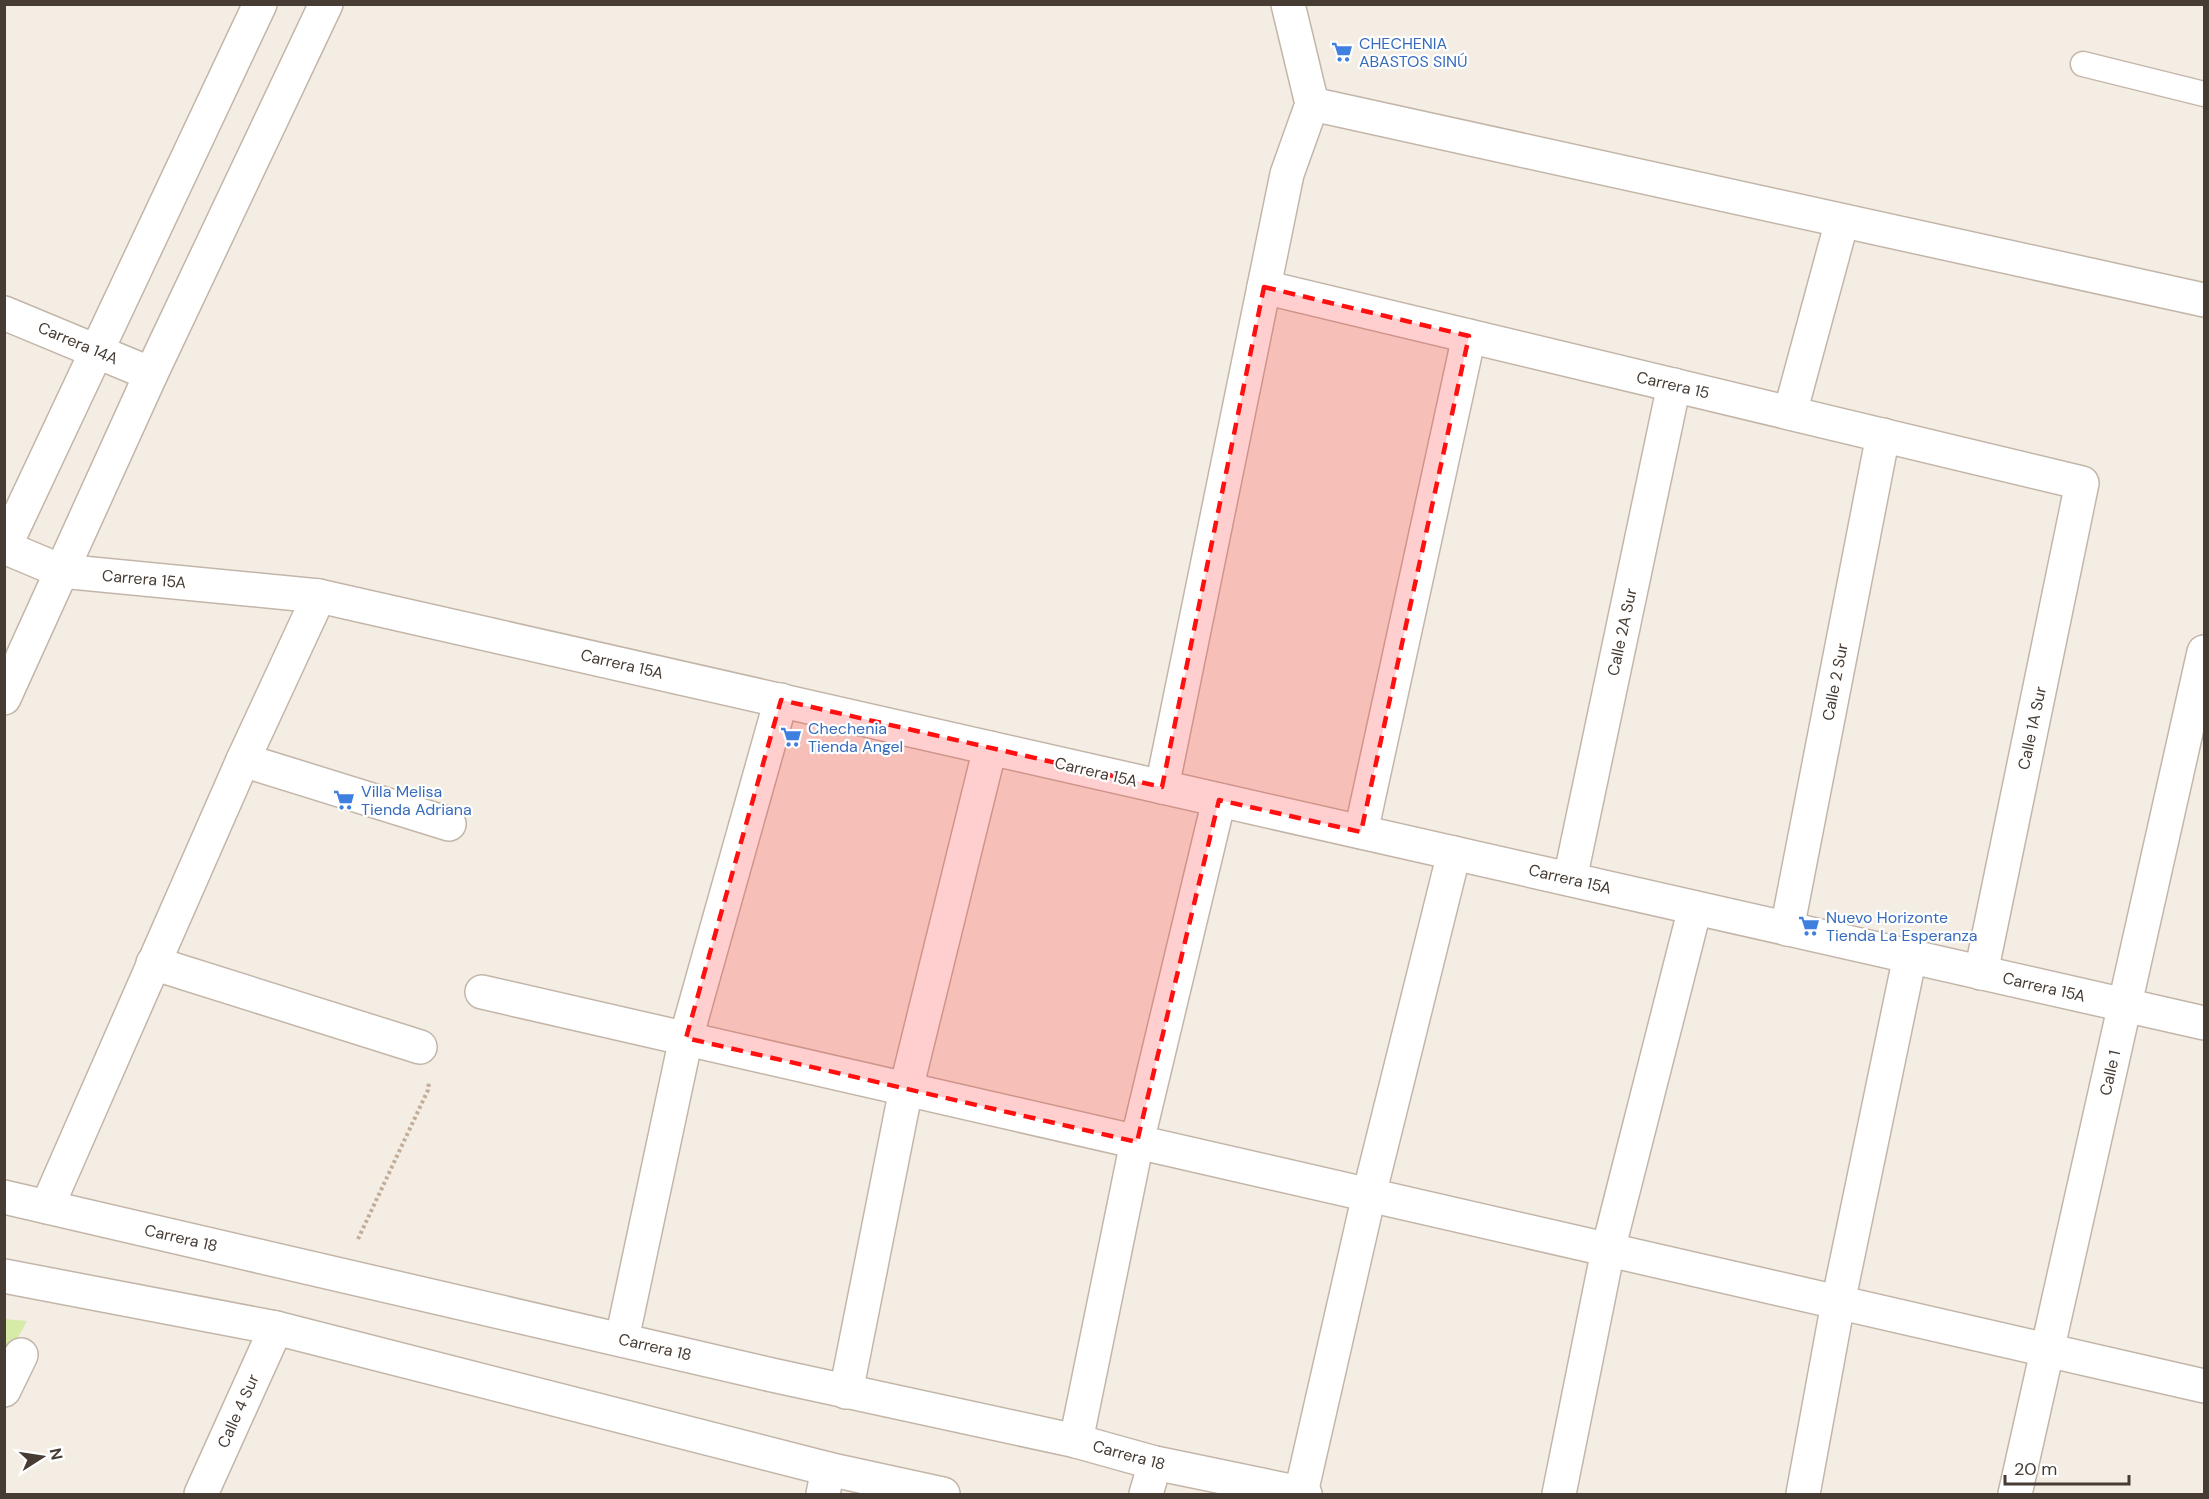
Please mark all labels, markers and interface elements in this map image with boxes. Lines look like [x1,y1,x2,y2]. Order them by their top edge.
place label: CHECHENIA ABASTOS SINÚ [1359,33,1468,72]
supermarket icon: CHECHENIA ABASTOS SINÚ [1330,40,1354,64]
street label: Carrera 14A [35,317,122,369]
street label: Carrera 15 [1634,366,1712,404]
street label: Carrera 15A [101,565,187,593]
street label: Calle 2A Sur [1602,586,1642,678]
street label: Calle 2 Sur [1817,641,1853,723]
street label: Carrera 15A [579,644,666,684]
street label: Calle 1A Sur [2013,684,2051,772]
place label: Chechenia Tienda Angel [808,718,903,757]
supermarket icon: Chechenia Tienda Angel [779,725,803,749]
street label: Carrera 15A [1053,752,1140,792]
place label: Villa Melisa Tienda Adriana [361,781,472,820]
supermarket icon: Villa Melisa Tienda Adriana [332,788,356,812]
street label: Carrera 15A [1527,859,1614,899]
place label: Nuevo Horizonte Tienda La Esperanza [1826,907,1978,946]
supermarket icon: Nuevo Horizonte Tienda La Esperanza [1797,914,1821,938]
street label: Carrera 15A [2001,967,2088,1007]
street label: Calle 1 [2095,1048,2125,1098]
street label: Carrera 18 [142,1219,220,1257]
street label: Carrera 18 [616,1328,694,1366]
street label: Calle 4 Sur [212,1371,264,1451]
north arrow [12,1427,72,1487]
street label: Carrera 18 [1090,1435,1168,1475]
text: N [45,1446,68,1462]
scale bar [2005,1448,2130,1486]
text: 20 m [2014,1457,2057,1481]

